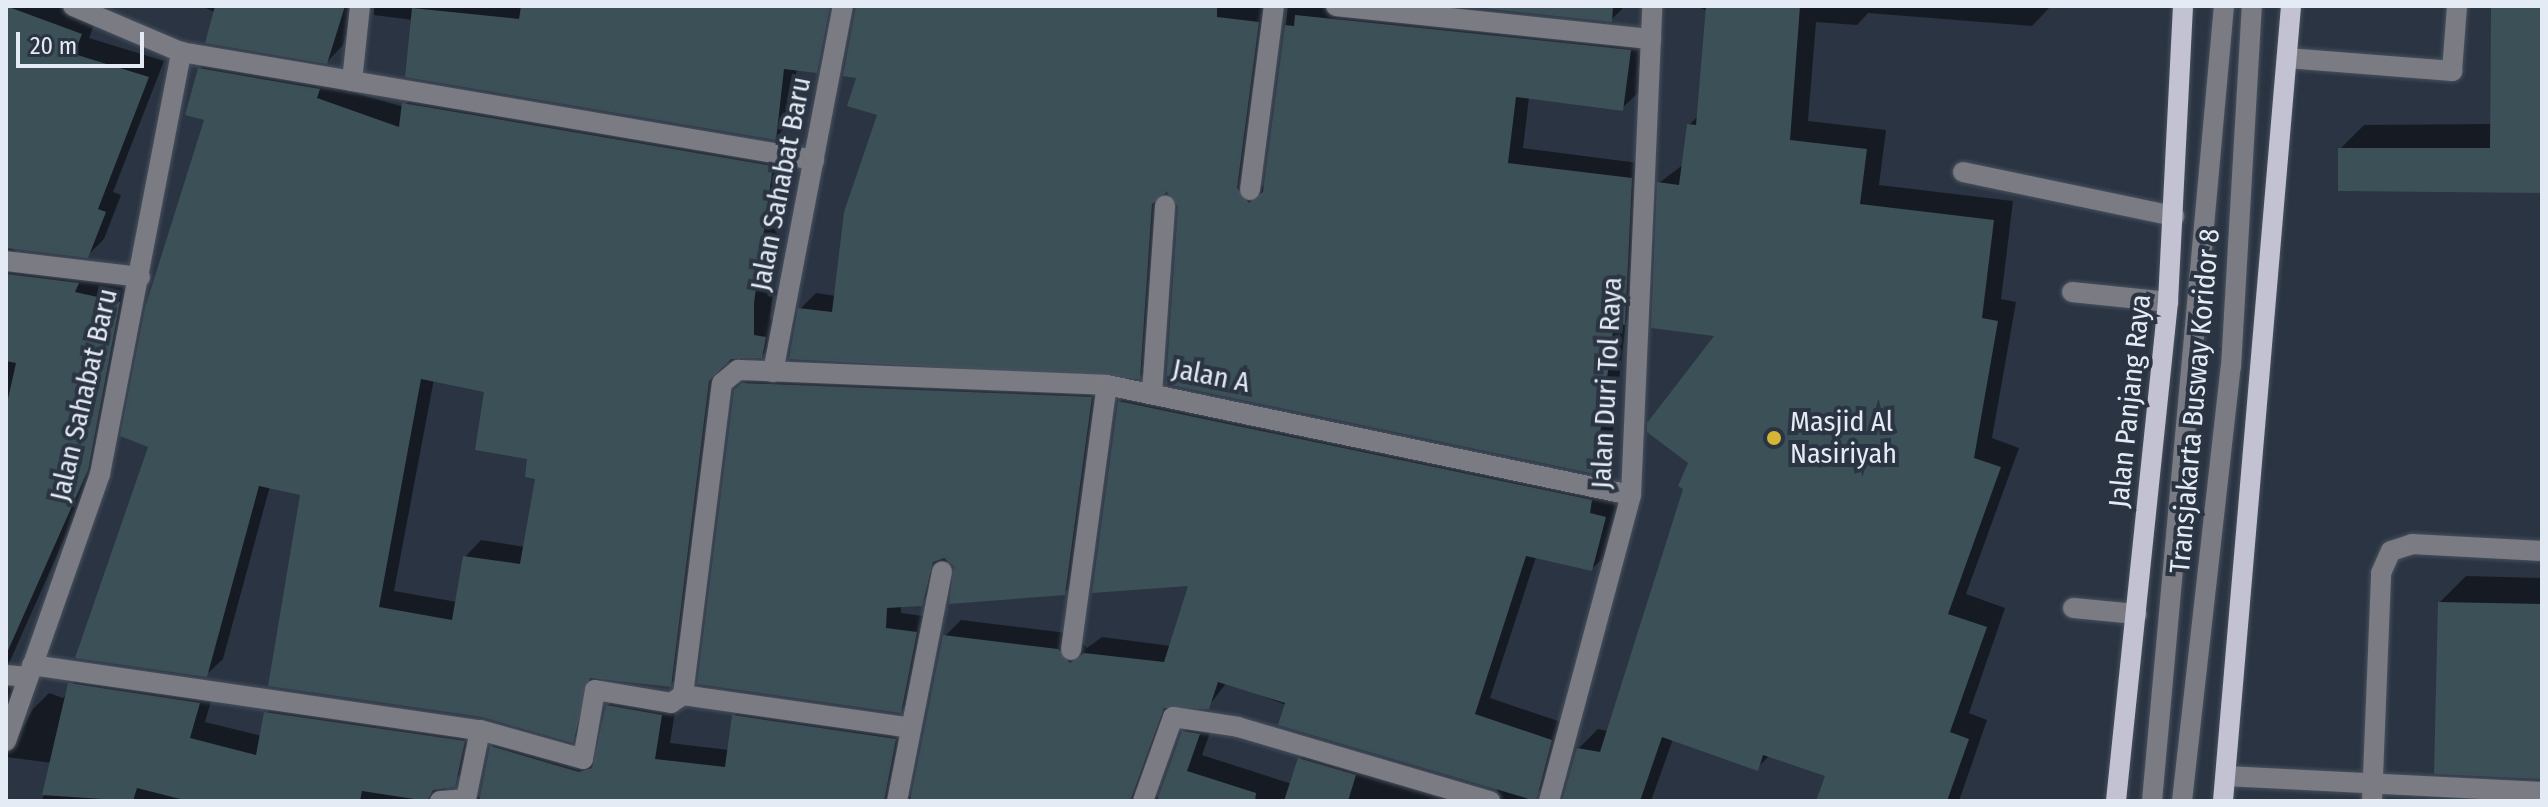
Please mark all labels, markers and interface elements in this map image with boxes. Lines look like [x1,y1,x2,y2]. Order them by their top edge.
scale bar [20,16,148,66]
text: 20 m [30,32,77,60]
street label: Jalan Sahabat Baru [744,74,818,294]
street label: Transjakarta Busway Koridor 8 [2163,227,2227,575]
street label: Jalan Duri Tol Raya [1585,276,1629,490]
street label: Jalan Sahabat Baru [43,285,125,505]
street label: Jalan Panjang Raya [2102,293,2158,509]
street label: Jalan A [1169,352,1253,400]
place label: Masjid Al Nasiriyah [1790,405,1897,471]
marker: Masjid Al Nasiriyah [1765,429,1783,447]

